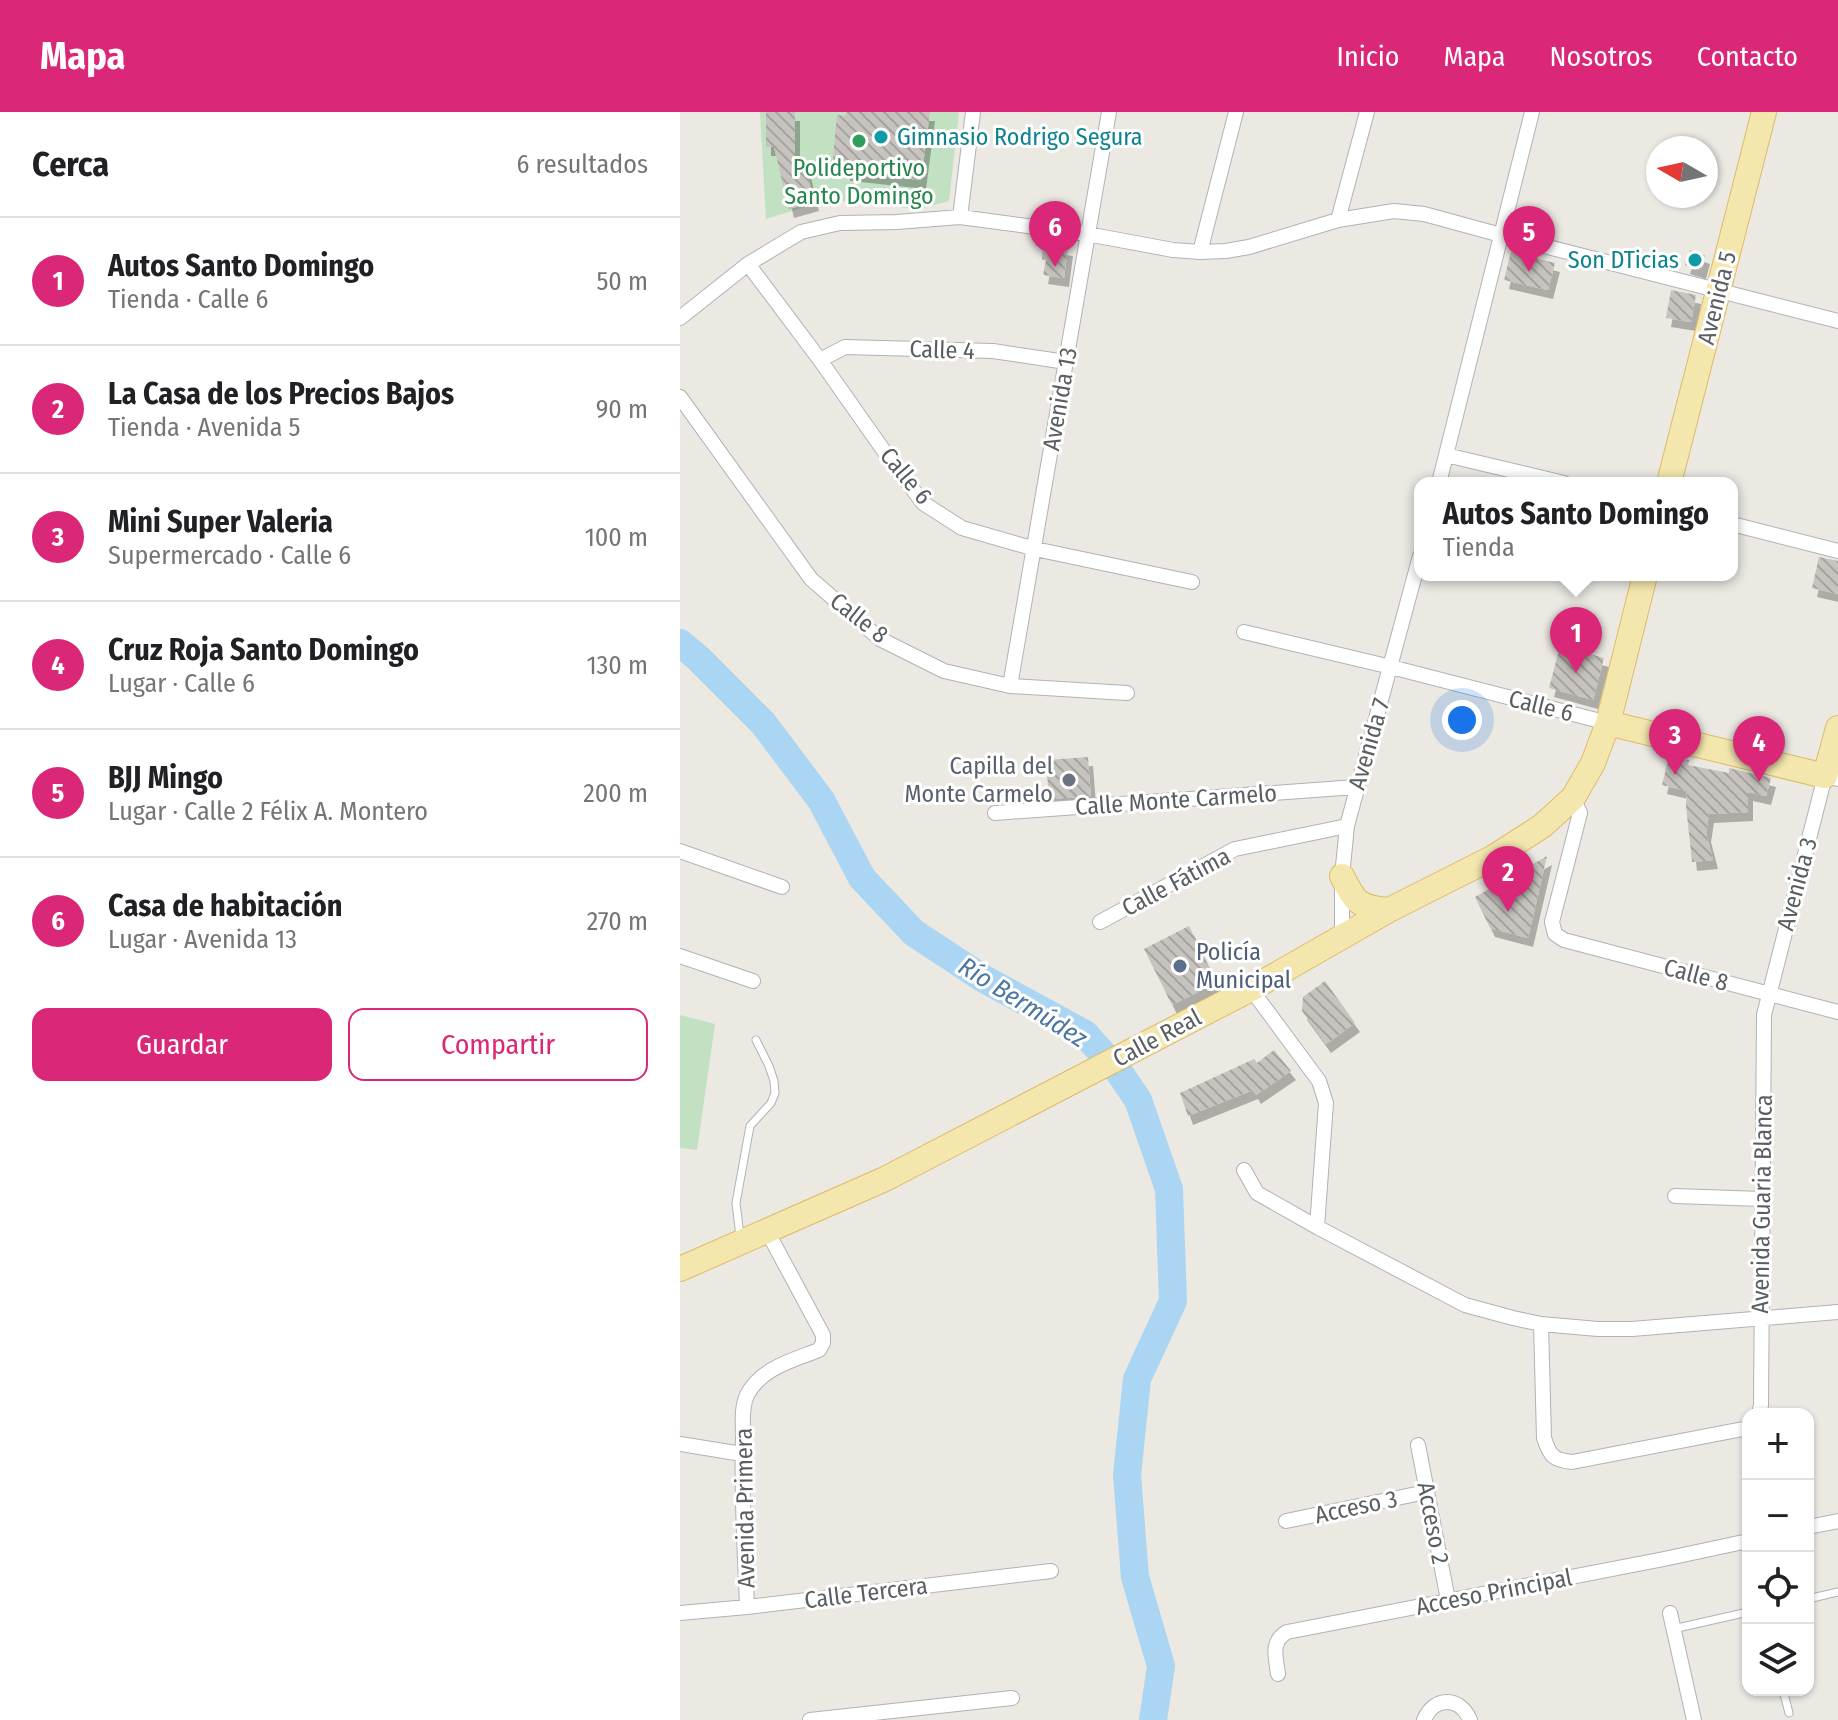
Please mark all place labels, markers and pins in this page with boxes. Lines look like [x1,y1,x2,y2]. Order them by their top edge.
place label: Gimnasio Rodrigo Segura [897,123,1143,151]
marker: Gimnasio Rodrigo Segura [872,128,890,146]
marker: Polideportivo Santo Domingo [850,132,868,150]
place label: Polideportivo Santo Domingo [784,154,934,210]
pin: 6 [1029,201,1081,267]
pin: 5 [1503,206,1555,272]
place label: Son DTicias [1568,246,1679,274]
marker: Son DTicias [1686,251,1704,269]
pin: 1 [1550,607,1602,673]
pin: 3 [1649,709,1701,775]
pin: 4 [1733,716,1785,782]
place label: Capilla del Monte Carmelo [904,752,1053,808]
marker: Capilla del Monte Carmelo [1060,771,1078,789]
pin: 2 [1482,846,1534,912]
place label: Policía Municipal [1196,938,1291,994]
marker: Policía Municipal [1171,957,1189,975]

